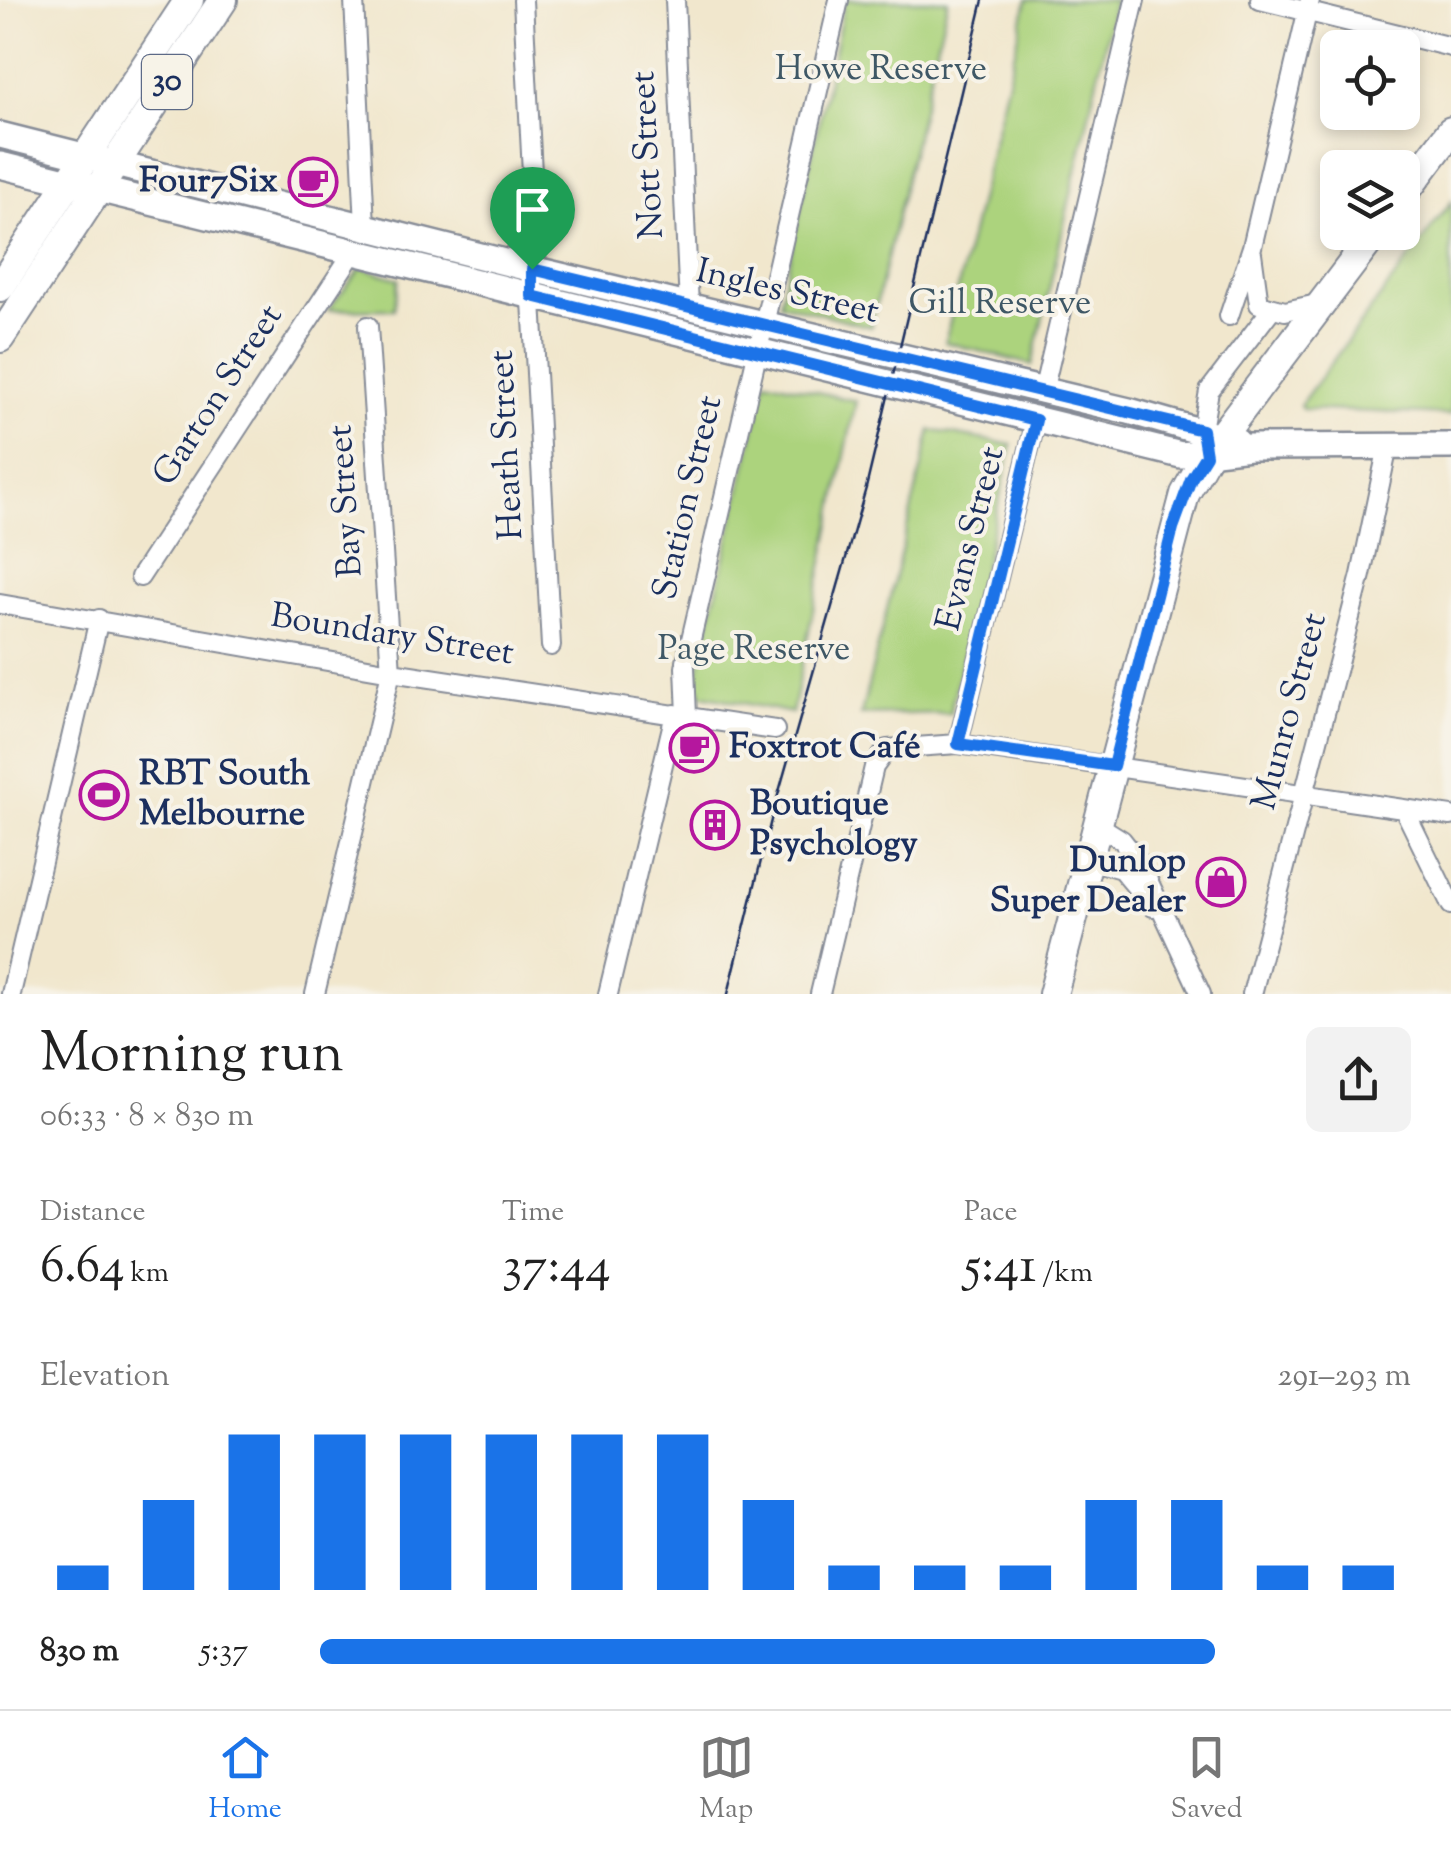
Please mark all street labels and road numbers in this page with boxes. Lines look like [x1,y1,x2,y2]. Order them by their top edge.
road number: 30 [142,55,192,109]
street label: Nott Street [619,70,679,240]
street label: Ingles Street [691,247,883,339]
street label: Garton Street [141,295,297,497]
street label: Heath Street [478,349,538,541]
street label: Station Street [641,391,737,605]
street label: Bay Street [316,423,378,579]
street label: Evans Street [925,442,1019,636]
street label: Boundary Street [267,592,517,680]
street label: Munro Street [1240,608,1342,816]

